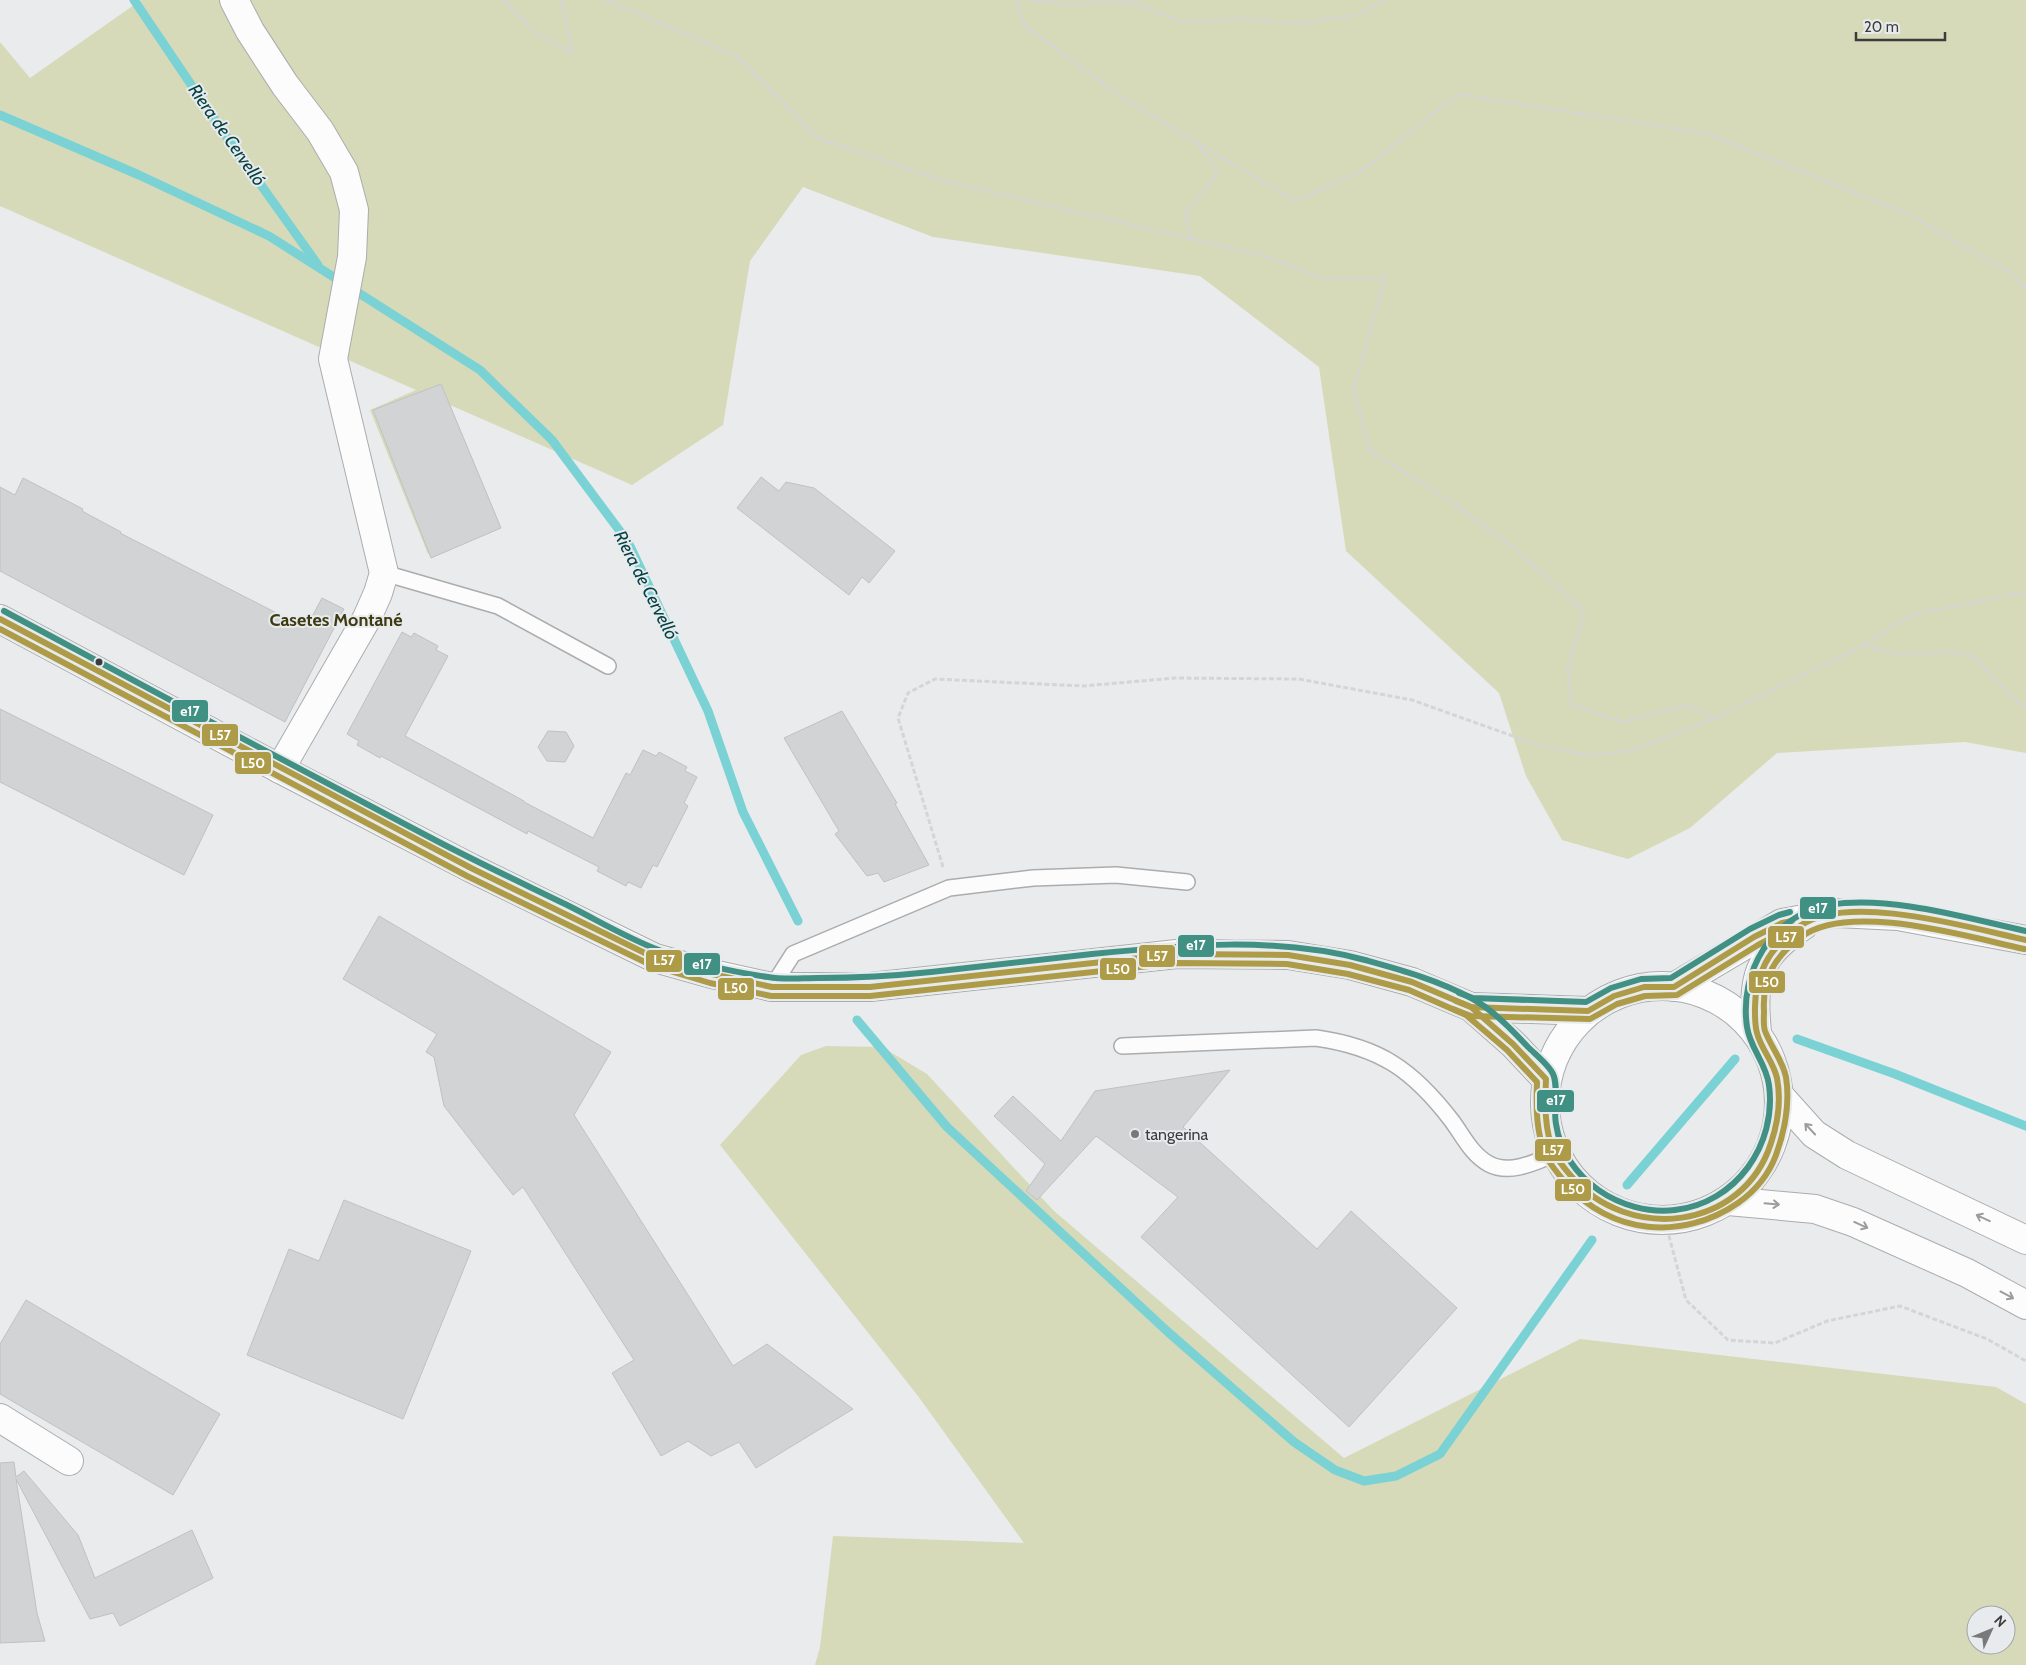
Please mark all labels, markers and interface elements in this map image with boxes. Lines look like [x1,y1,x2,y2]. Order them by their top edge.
scale bar [1856,10,1945,42]
text: 20 m [1864,18,1899,36]
water label: Riera de Cervelló [184,80,270,190]
water label: Riera de Cervelló [609,527,683,643]
district label: Casetes Montané [269,609,403,631]
unlabelled marker [94,657,104,667]
line badge: e17 [171,699,209,723]
text: e17 [180,702,200,720]
line badge: L57 [201,723,239,747]
text: L57 [209,726,232,744]
line badge: L50 [234,751,272,775]
text: L50 [241,754,265,772]
line badge: e17 [1799,896,1837,920]
text: e17 [1808,899,1828,917]
line badge: L57 [1767,925,1805,949]
text: L57 [1775,928,1798,946]
line badge: e17 [1177,934,1215,958]
text: e17 [1186,936,1206,954]
line badge: L57 [1138,944,1176,968]
text: L57 [1146,947,1169,965]
line badge: L57 [645,949,683,973]
text: L57 [653,951,676,969]
line badge: e17 [683,952,721,976]
text: e17 [692,955,712,973]
line badge: L50 [1099,957,1137,981]
text: L50 [1106,960,1130,978]
line badge: L50 [1748,970,1786,994]
text: L50 [1755,973,1779,991]
line badge: L50 [717,977,755,1001]
text: L50 [724,979,748,997]
line badge: e17 [1536,1089,1575,1113]
text: e17 [1546,1091,1566,1109]
one-way arrow [1804,1122,1815,1135]
place label: tangerina [1145,1125,1209,1144]
marker: tangerina [1129,1128,1141,1140]
line badge: L57 [1534,1138,1572,1162]
text: L57 [1542,1141,1565,1159]
line badge: L50 [1554,1178,1592,1202]
text: L50 [1561,1180,1585,1198]
one-way arrow [1763,1199,1779,1209]
one-way arrow [1976,1213,1991,1222]
one-way arrow [1853,1221,1868,1231]
one-way arrow [2000,1290,2015,1300]
north arrow [1966,1605,2016,1655]
text: N [1990,1611,2010,1631]

